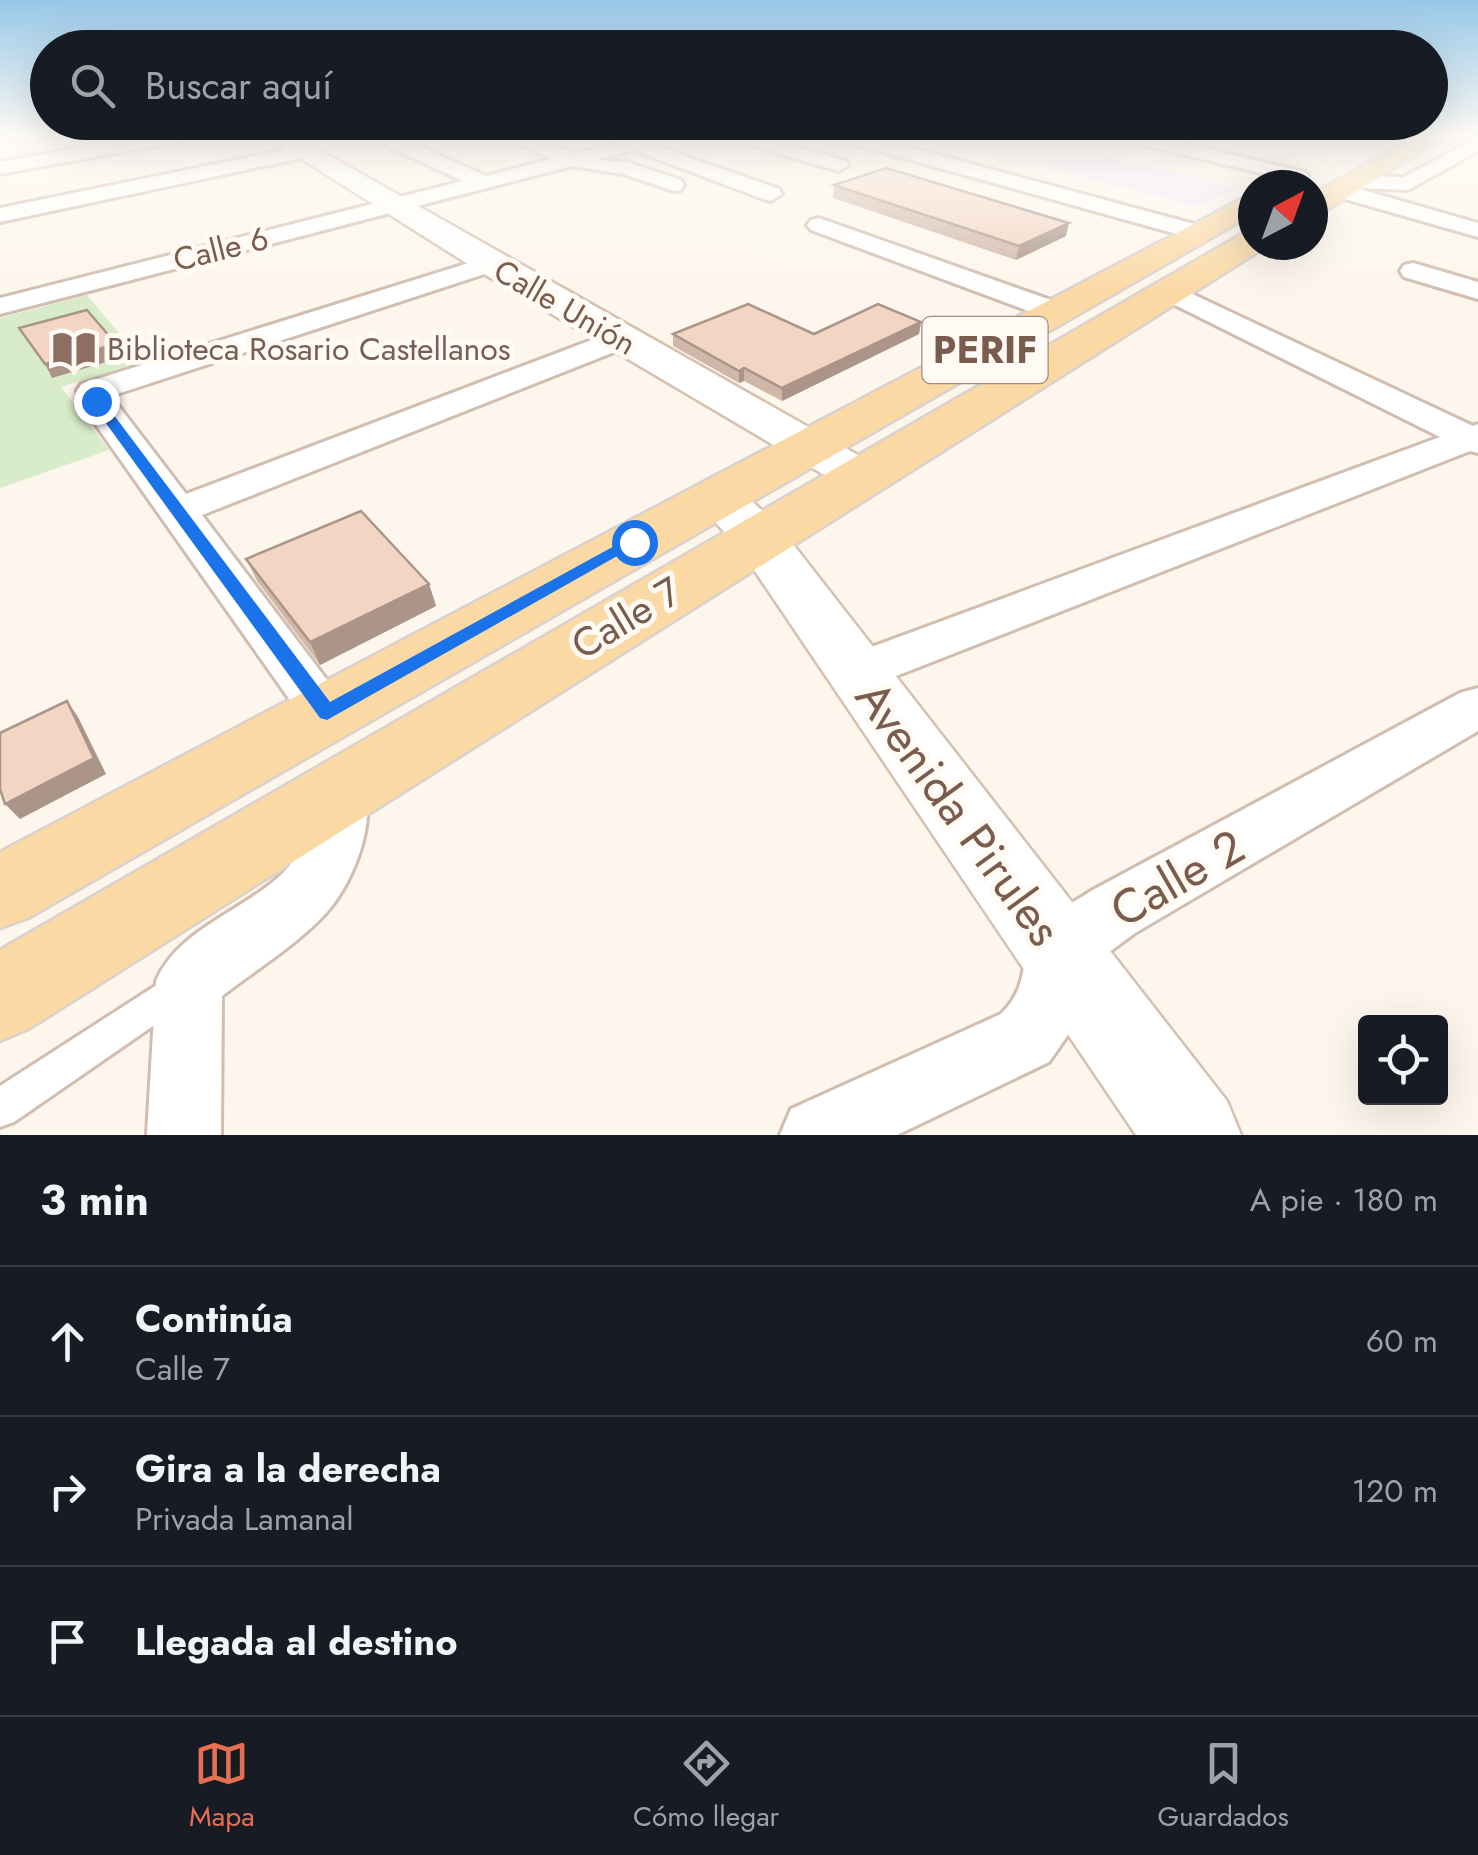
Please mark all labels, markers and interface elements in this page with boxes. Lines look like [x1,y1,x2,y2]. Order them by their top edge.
search box [30,30,1448,140]
icon: search [65,58,120,113]
text: Buscar aquí [145,58,332,113]
north arrow [1238,170,1328,260]
street label: Calle 6 [169,215,273,283]
street label: Calle Unión [485,248,645,366]
road number: PERIF [922,317,1048,383]
library icon: Biblioteca Rosario Castellanos [50,325,98,373]
place label: Biblioteca Rosario Castellanos [107,326,511,372]
route end [74,379,120,425]
route start [612,520,658,566]
street label: Calle 7 [560,563,692,673]
street label: Avenida Pirules [839,667,1078,960]
street label: Calle 2 [1097,812,1257,944]
map controls [1358,1015,1448,1105]
button: locate [1358,1015,1448,1105]
text: 3 min [40,1170,149,1231]
text: A pie · 180 m [1250,1177,1438,1223]
text: Continúa [135,1291,293,1346]
icon: ahead [40,1314,95,1369]
text: 60 m [1366,1318,1438,1364]
text: Calle 7 [135,1346,230,1392]
text: Gira a la derecha [135,1441,441,1496]
icon: right [40,1464,95,1519]
text: 120 m [1352,1468,1438,1514]
text: Privada Lamanal [135,1496,354,1542]
icon: arrive [40,1614,95,1669]
text: Llegada al destino [135,1614,458,1669]
tab: Mapa [189,1736,255,1837]
tab: Cómo llegar [633,1736,779,1837]
tab: Guardados [1157,1736,1289,1837]

